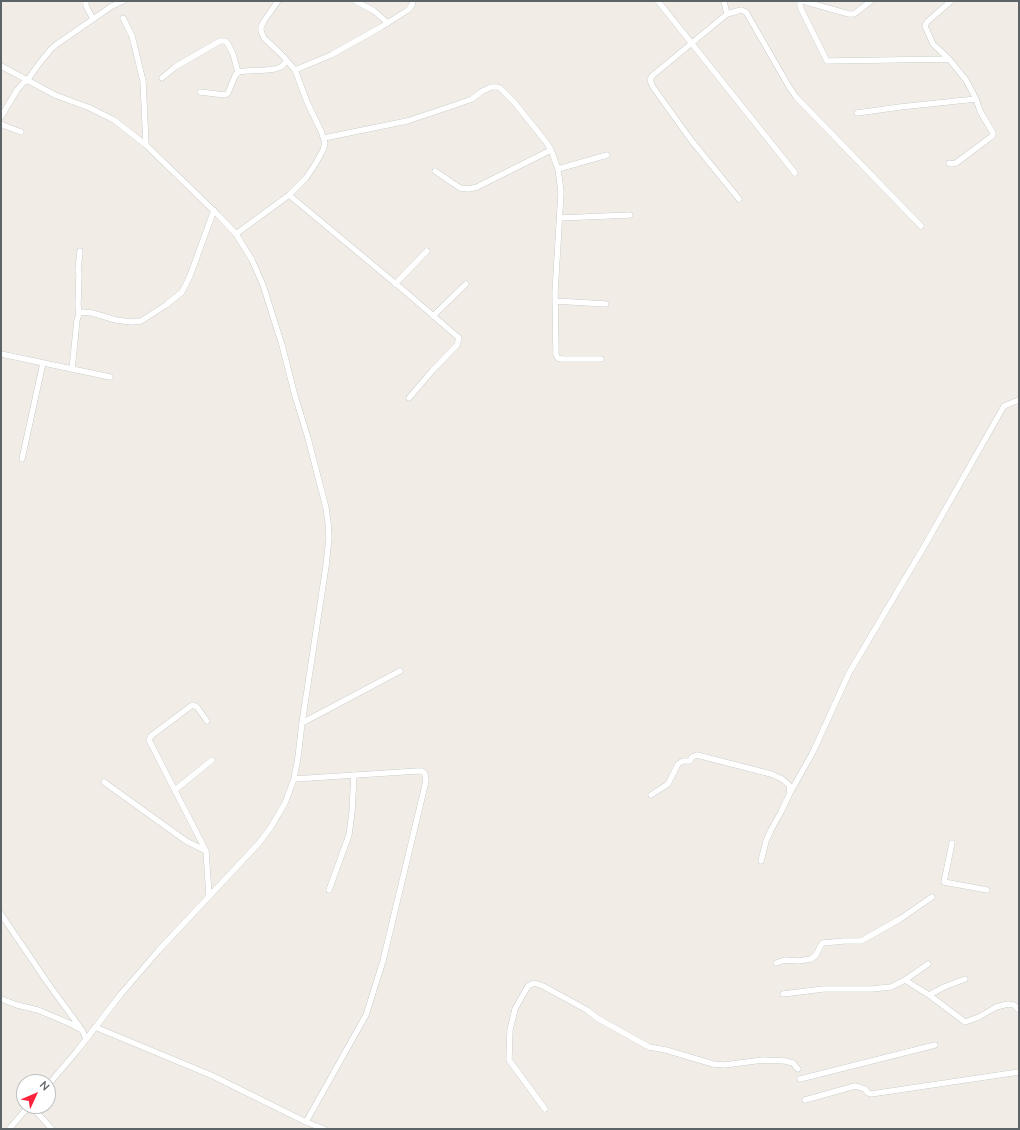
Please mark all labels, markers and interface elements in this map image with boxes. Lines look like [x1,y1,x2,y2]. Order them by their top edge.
north arrow [16,1074,56,1114]
text: N [36,1078,53,1094]

